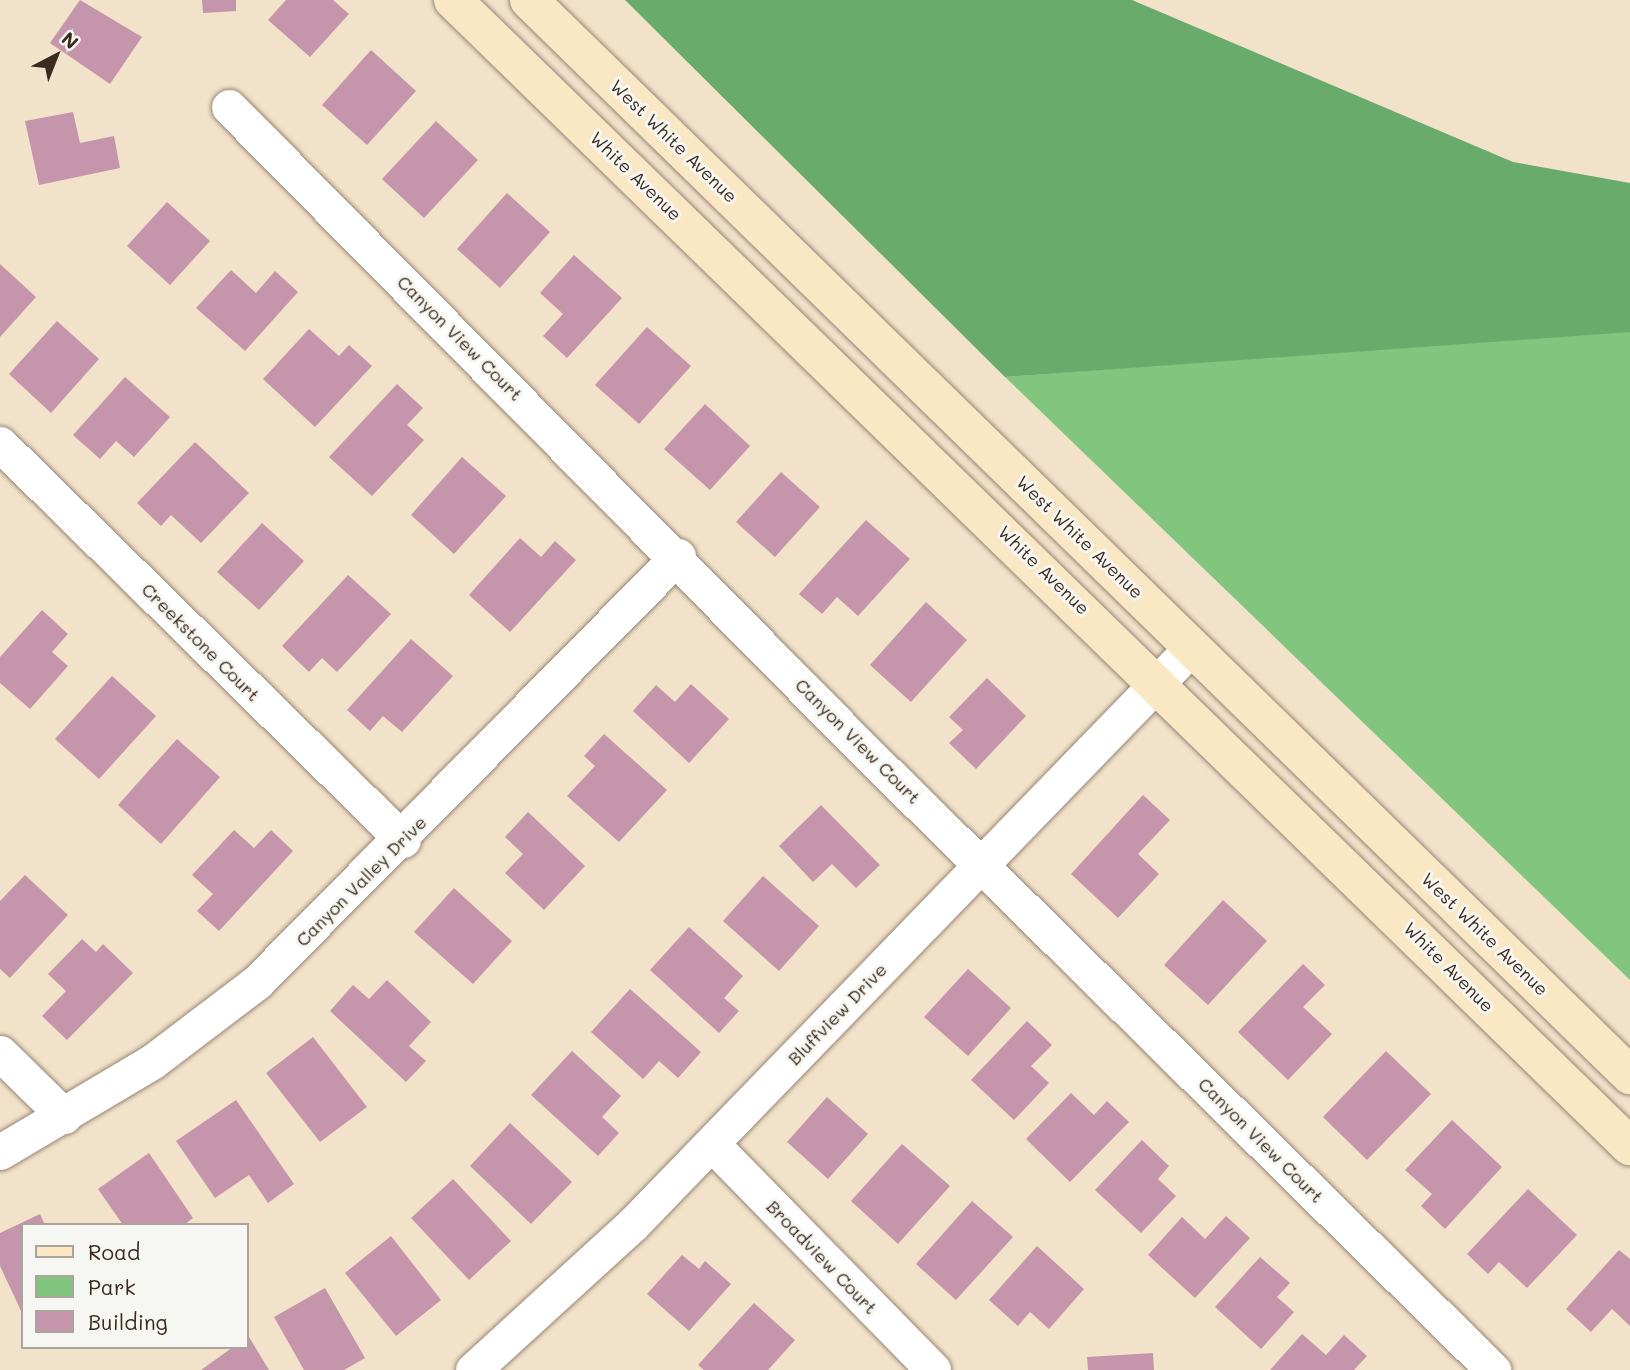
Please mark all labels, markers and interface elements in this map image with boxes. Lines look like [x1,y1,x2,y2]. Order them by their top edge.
north arrow [21,21,91,91]
text: N [57,26,84,54]
street label: West White Avenue [606,75,742,207]
street label: White Avenue [586,127,686,225]
street label: Canyon View Court [393,271,527,405]
street label: West White Avenue [1012,471,1148,603]
street label: White Avenue [994,521,1094,619]
street label: Creekstone Court [137,578,265,706]
street label: Canyon View Court [791,674,925,808]
street label: Canyon Valley Drive [291,811,431,951]
street label: West White Avenue [1417,868,1553,1000]
street label: White Avenue [1399,917,1499,1017]
street label: Bluffview Drive [783,959,891,1069]
street label: Canyon View Court [1194,1073,1328,1207]
street label: Broadview Court [762,1196,882,1318]
legend [21,1223,248,1349]
text: Road [88,1238,140,1265]
text: Park [88,1273,136,1300]
text: Building [88,1308,168,1335]

